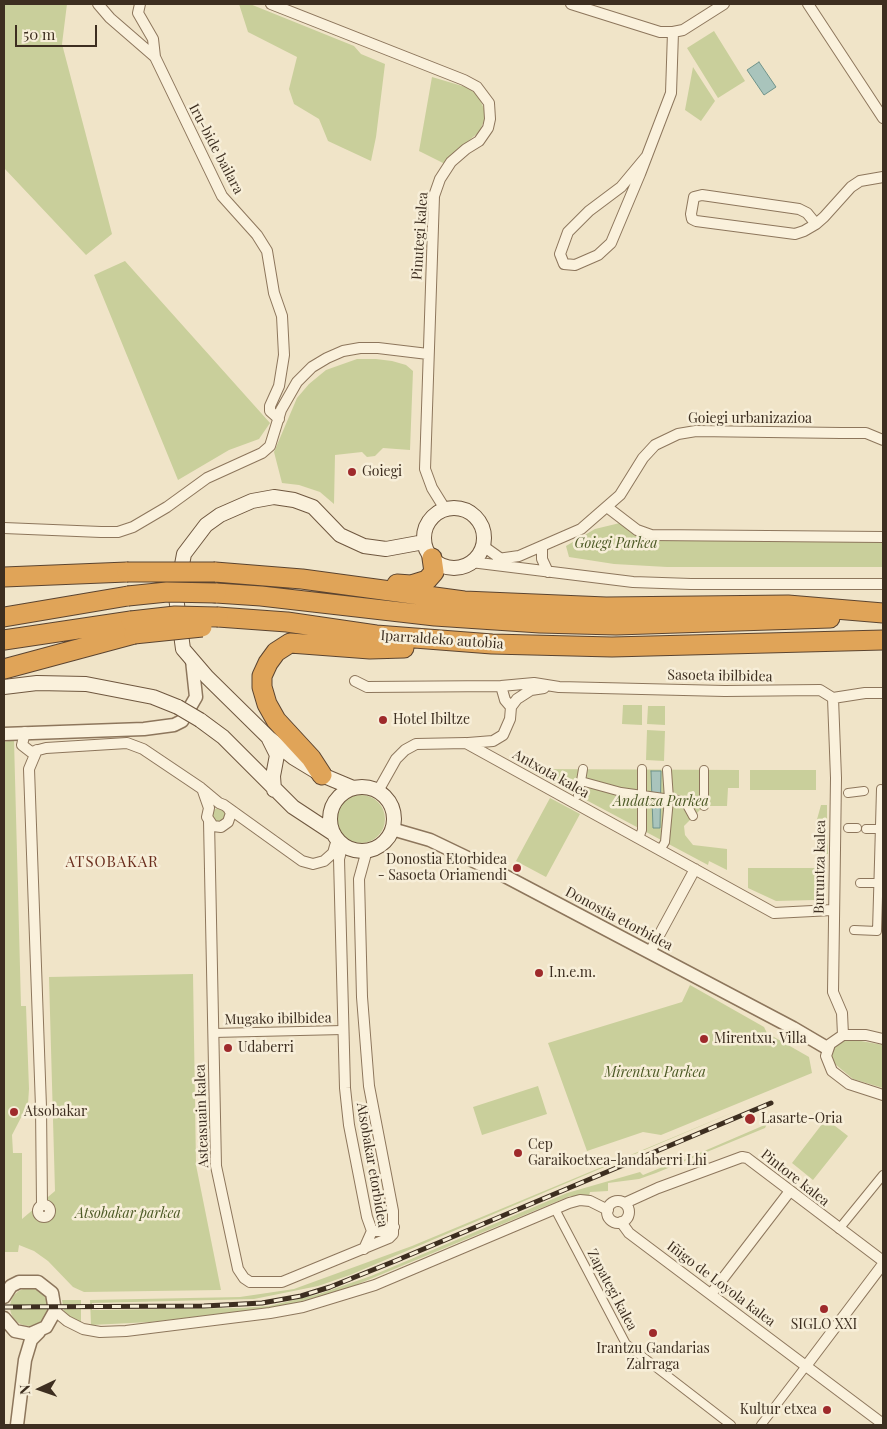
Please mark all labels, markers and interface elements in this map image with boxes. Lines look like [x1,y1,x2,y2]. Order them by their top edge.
scale bar [18,15,100,47]
text: 50 m [23,24,55,44]
street label: Iru-bide bailara [185,101,247,197]
street label: Pinutegi kalea [409,191,431,281]
street label: Goiegi urbanizazioa [688,411,812,427]
place label: Goiegi [362,464,402,480]
marker: Goiegi [346,466,358,478]
park label: Goiegi Parkea [575,536,657,552]
street label: Iparraldeko autobia [380,627,504,653]
street label: Sasoeta ibilbidea [667,667,773,685]
place label: Hotel Ibiltze [393,712,470,728]
marker: Hotel Ibiltze [377,714,389,726]
street label: Antxota kalea [510,746,592,802]
park label: Andatza Parkea [613,794,709,810]
street label: Buruntza kalea [811,820,829,914]
place label: Donostia Etorbidea - Sasoeta Oriamendi [378,852,507,884]
district label: ATSOBAKAR [64,853,160,871]
marker: Donostia Etorbidea - Sasoeta Oriamendi [511,862,523,874]
street label: Donostia etorbidea [562,884,676,954]
place label: I.n.e.m. [549,965,596,981]
marker: I.n.e.m. [533,967,545,979]
street label: Mugako ibilbidea [224,1010,332,1028]
place label: Mirentxu, Villa [714,1031,807,1047]
marker: Mirentxu, Villa [698,1033,710,1045]
place label: Udaberri [238,1040,294,1056]
marker: Udaberri [222,1042,234,1054]
street label: Asteasuain kalea [192,1064,212,1168]
park label: Mirentxu Parkea [604,1065,706,1081]
street label: Atsobakar etorbidea [353,1101,391,1229]
place label: Atsobakar [24,1104,87,1120]
marker: Atsobakar [8,1106,20,1118]
place label: Lasarte-Oria [761,1111,842,1127]
marker: Lasarte-Oria [743,1112,757,1126]
place label: Cep Garaikoetxea-landaberri Lhi [528,1137,707,1170]
street label: Pintore kalea [757,1146,833,1210]
marker: Cep Garaikoetxea-landaberri Lhi [512,1147,524,1159]
park label: Atsobakar parkea [75,1206,181,1222]
street label: Iñigo de Loyola kalea [663,1238,779,1330]
street label: Zapategi kalea [583,1246,641,1334]
marker: SIGLO XXI [818,1303,830,1315]
place label: SIGLO XXI [791,1317,857,1333]
marker: Irantzu Gandarias Zalrraga [647,1327,659,1339]
place label: Irantzu Gandarias Zalrraga [596,1341,710,1374]
north arrow [15,1364,65,1414]
text: N [15,1384,34,1395]
place label: Kultur etxea [740,1402,817,1418]
marker: Kultur etxea [821,1404,833,1416]

